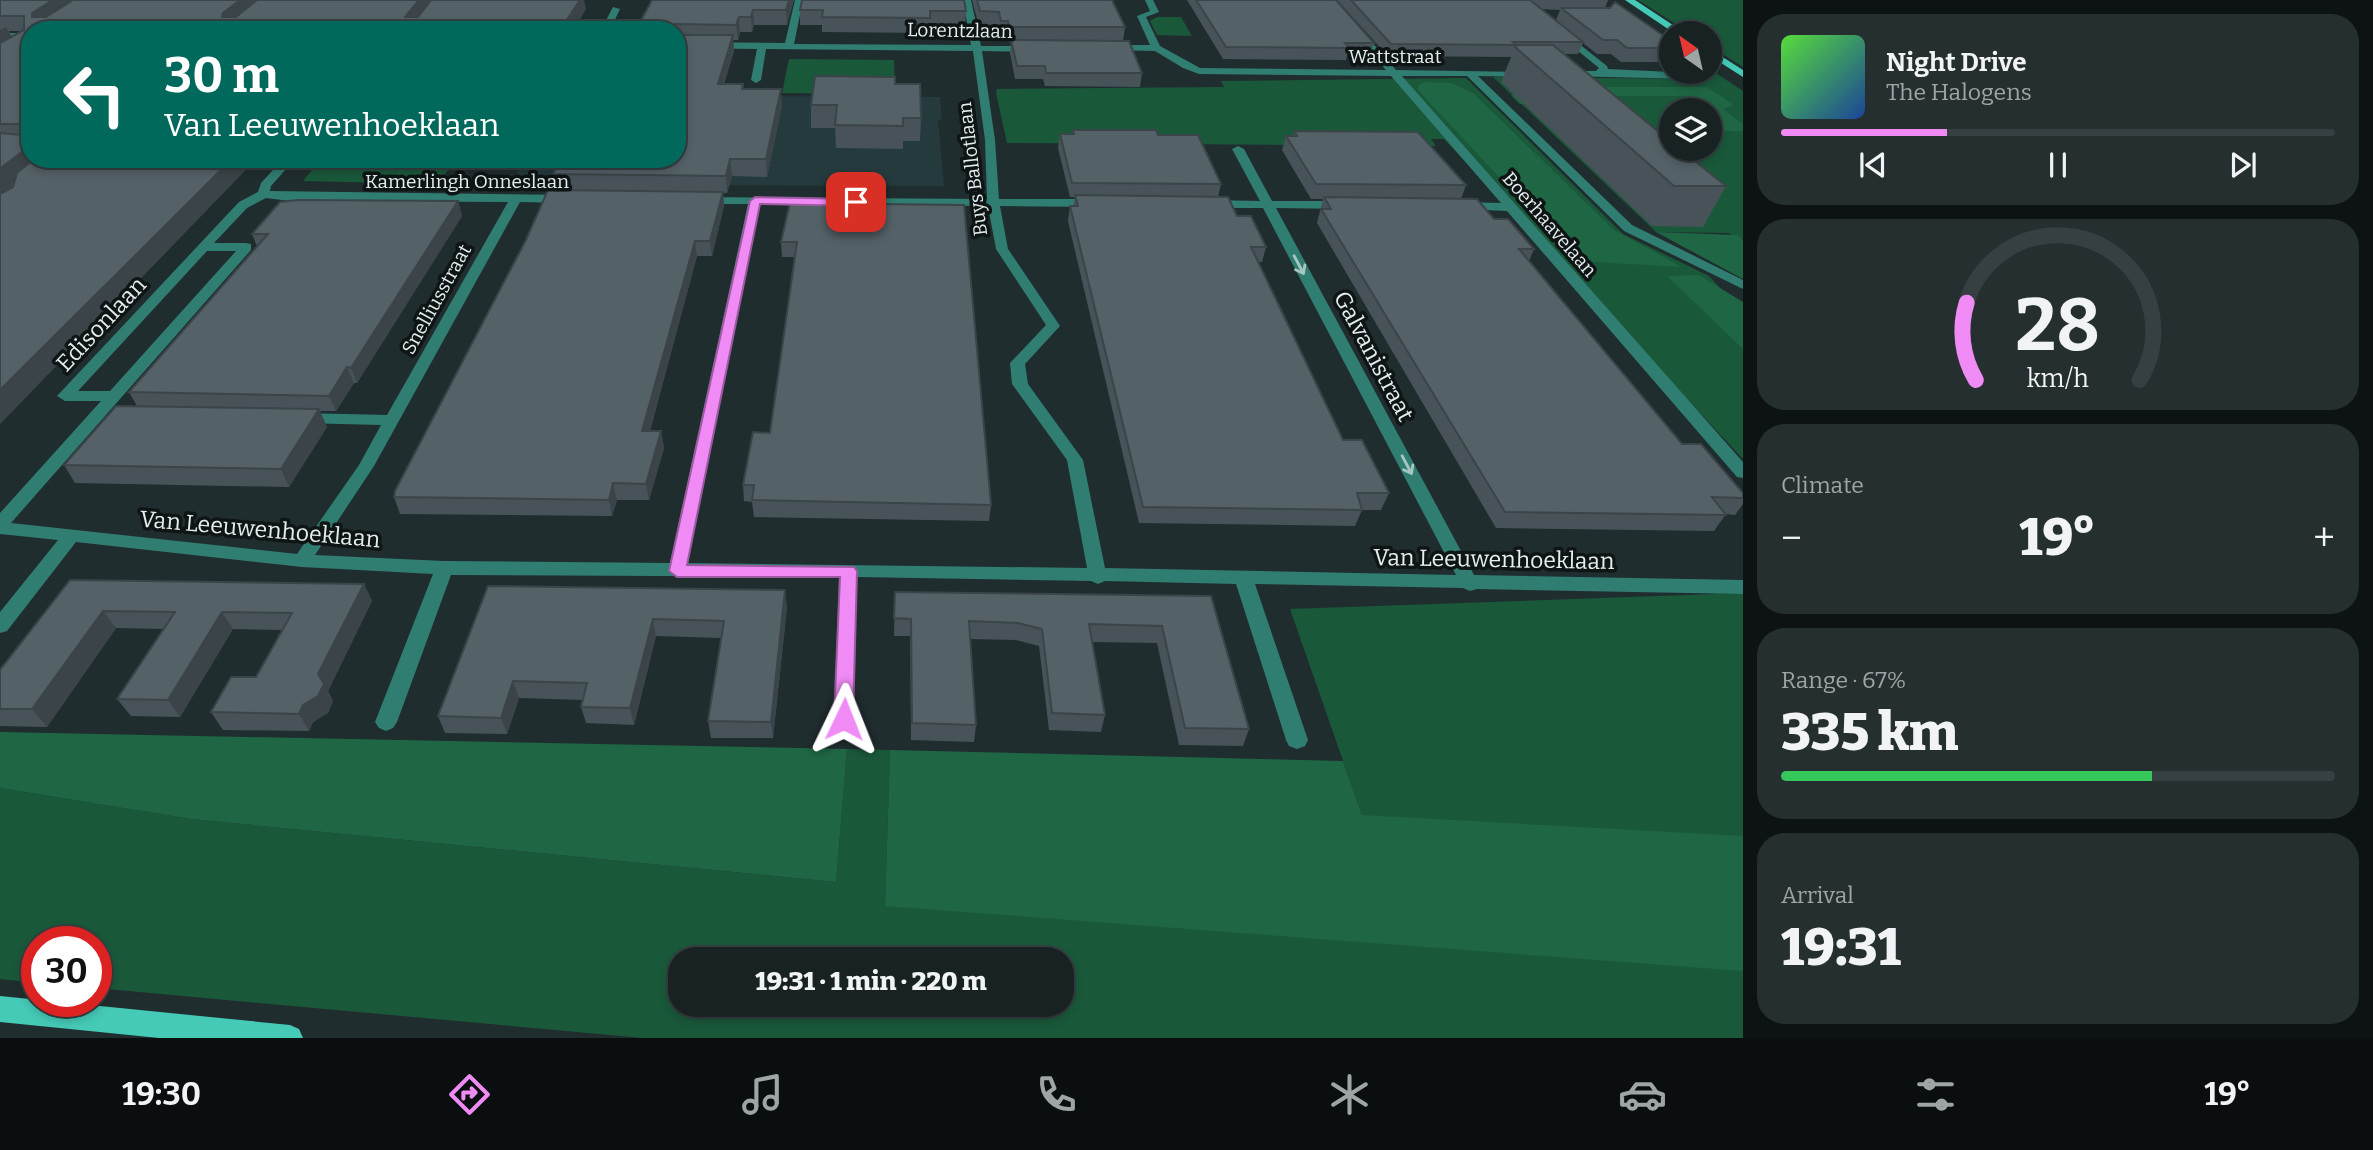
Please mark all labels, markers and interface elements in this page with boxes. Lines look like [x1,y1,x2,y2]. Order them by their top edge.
street label: Lorentzlaan [907,18,1013,43]
north arrow [1659,21,1722,84]
map controls [1659,21,1722,161]
street label: Wattstraat [1348,45,1442,68]
text: 30 m [164,46,279,105]
text: Night Drive [1886,47,2027,78]
icon: left [49,49,140,140]
text: The Halogens [1886,78,2032,106]
button: layers [1659,98,1722,161]
street label: Buys Ballotlaan [953,101,992,237]
text: Van Leeuwenhoeklaan [164,106,500,144]
icon: previous [1854,146,1892,184]
icon: pause [2039,146,2077,184]
icon: next [2224,146,2262,184]
street label: Boerhaavelaan [1498,167,1601,282]
street label: Kamerlingh Onneslaan [365,170,569,193]
pin [826,172,886,232]
icon: arrive [837,183,875,221]
street label: Snelliusstraat [397,240,476,358]
one-way arrow [1292,254,1306,274]
street label: Edisonlaan [50,271,152,377]
text: 28 [2016,283,2100,370]
street label: Galvanistraat [1328,286,1420,426]
text: km/h [2027,364,2089,394]
one-way arrow [1400,454,1414,475]
text: Climate [1781,471,1864,499]
street label: Van Leeuwenhoeklaan [139,505,382,553]
text: 19° [2019,506,2096,569]
text: − [1781,515,1802,561]
text: + [2313,515,2335,561]
street label: Van Leeuwenhoeklaan [1373,543,1615,575]
text: Range · 67% [1781,666,1906,694]
position arrow [807,682,881,756]
text: 335 km [1781,701,1959,764]
text: Arrival [1781,881,1854,909]
text: 19:31 [1781,916,1901,979]
speed limit sign: 30 [21,926,112,1017]
text: 19:31 · 1 min · 220 m [755,966,987,997]
icon: directions [445,1070,494,1119]
icon: music [738,1070,787,1119]
icon: phone [1032,1070,1081,1119]
icon: climate [1325,1070,1374,1119]
icon: car [1618,1070,1667,1119]
icon: filters [1911,1070,1960,1119]
text: 19:30 [122,1075,201,1113]
text: 19° [2204,1075,2251,1113]

